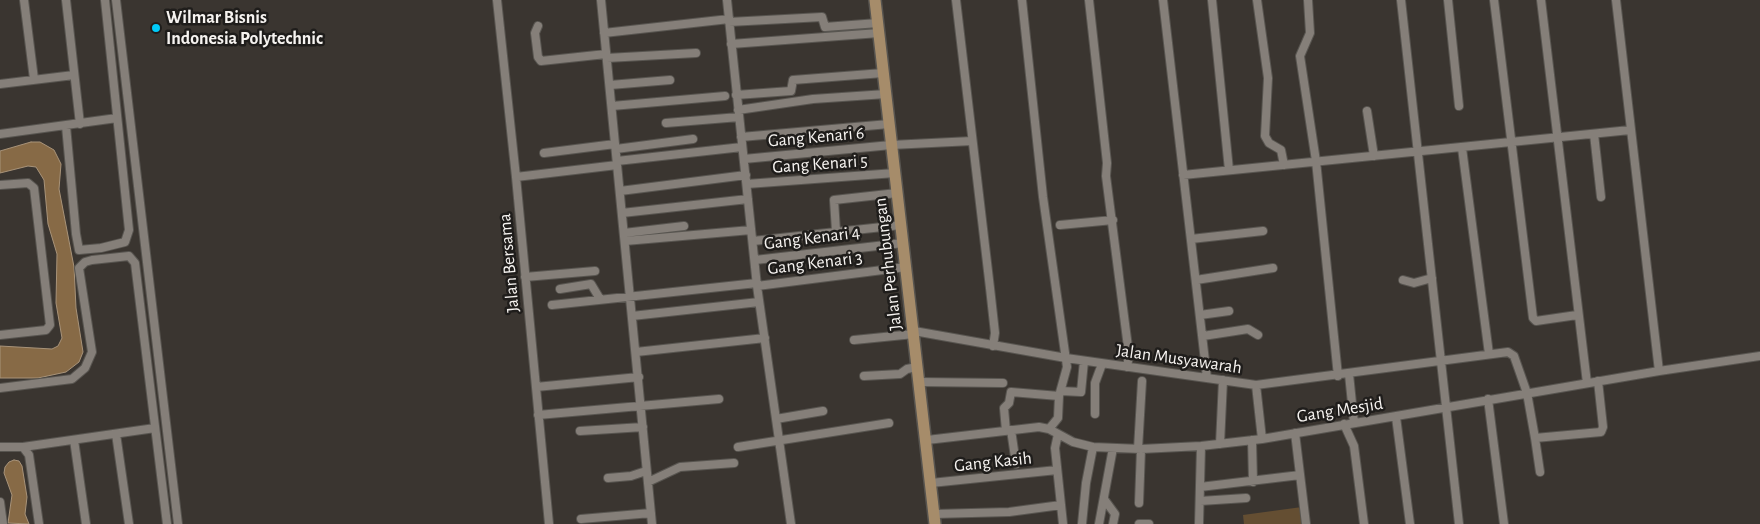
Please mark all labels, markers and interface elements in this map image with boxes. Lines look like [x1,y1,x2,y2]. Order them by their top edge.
place label: Wilmar Bisnis Indonesia Polytechnic [166,7,323,50]
marker: Wilmar Bisnis Indonesia Polytechnic [150,22,162,34]
street label: Gang Kenari 6 [767,122,865,152]
street label: Gang Kenari 5 [772,150,868,178]
street label: Jalan Perhubungan [869,197,907,331]
street label: Jalan Bersama [494,213,524,313]
street label: Gang Kenari 4 [763,221,861,255]
street label: Gang Kenari 3 [766,246,864,280]
street label: Jalan Musyawarah [1115,339,1243,379]
street label: Gang Mesjid [1295,393,1385,427]
street label: Gang Kasih [953,447,1033,477]

